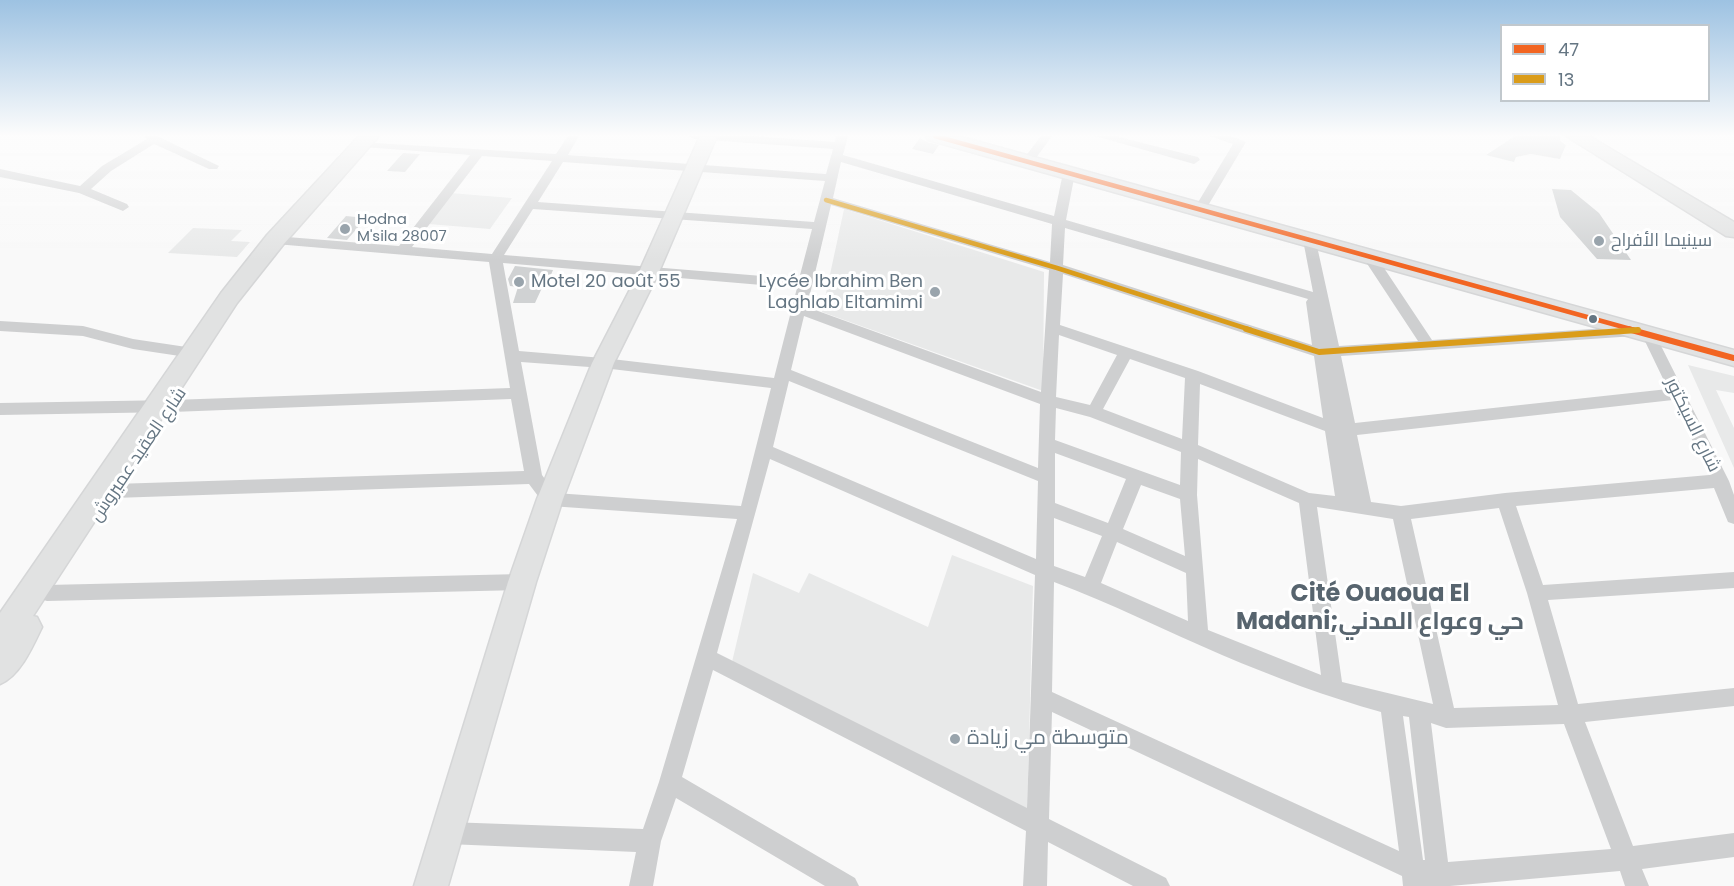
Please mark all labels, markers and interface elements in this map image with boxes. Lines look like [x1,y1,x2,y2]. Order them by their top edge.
legend [1500,24,1710,102]
text: 47 [1558,37,1579,62]
text: 13 [1558,67,1574,92]
place label: Hodna M'sila 28007 [357,211,447,246]
marker: Hodna M'sila 28007 [338,222,352,236]
place label: سينيما الأفراح [1611,230,1712,252]
marker: سينيما الأفراح [1592,234,1606,248]
place label: Motel 20 août 55 [531,271,681,293]
place label: Lycée Ibrahim Ben Laghlab Eltamimi [759,271,923,314]
marker: Motel 20 août 55 [512,275,526,289]
marker: Lycée Ibrahim Ben Laghlab Eltamimi [928,285,942,299]
unlabelled marker [1587,313,1599,325]
street label: شارع السيكتور [1660,374,1724,476]
street label: شارع العقيد عميروش [86,384,192,526]
district label: Cité Ouaoua El Madani;حي وعواع المدني [1236,581,1524,637]
place label: متوسطة مي زيادة [967,726,1129,752]
marker: متوسطة مي زيادة [948,732,962,746]

